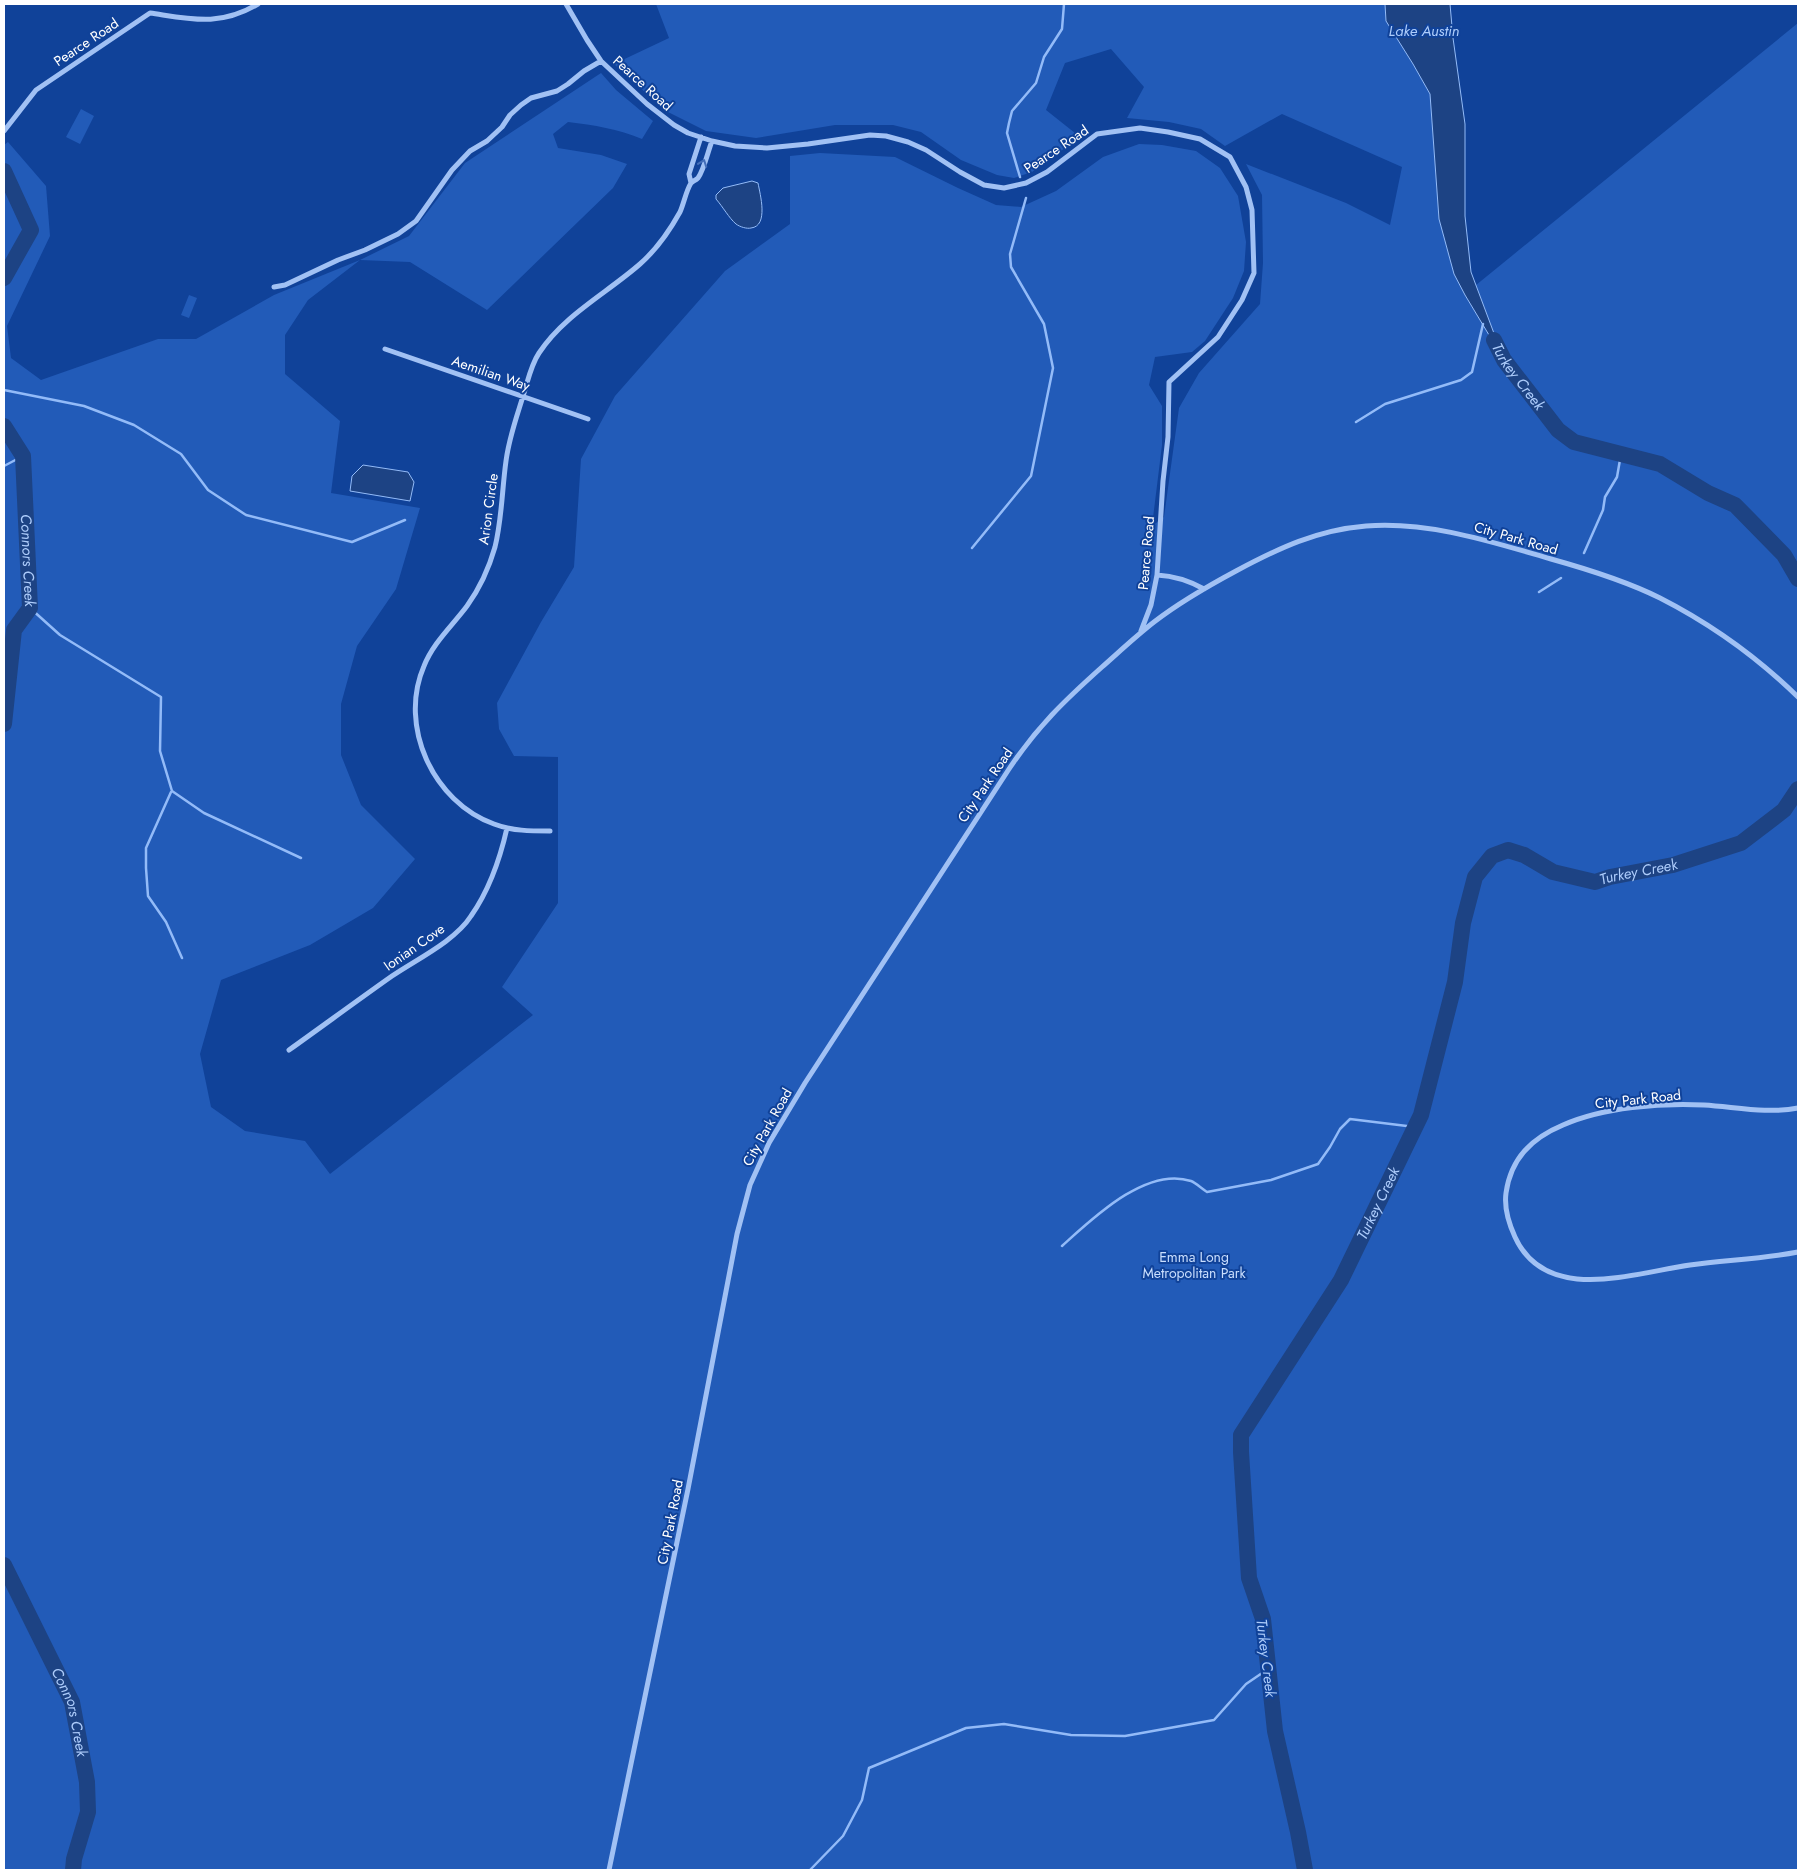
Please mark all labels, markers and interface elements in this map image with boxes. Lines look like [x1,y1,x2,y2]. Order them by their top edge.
street label: Pearce Road [50,13,122,71]
water label: Lake Austin [1389,20,1459,42]
street label: Pearce Road [609,51,677,115]
street label: Pearce Road [1020,120,1092,178]
one-way arrow [697,160,707,168]
water label: Turkey Creek [1486,339,1550,416]
street label: Aemilian Way [449,350,534,396]
street label: Arion Circle [473,472,503,546]
water label: Connors Creek [15,514,41,608]
street label: Pearce Road [1133,515,1159,591]
street label: City Park Road [1472,516,1560,560]
street label: City Park Road [953,744,1017,826]
water label: Turkey Creek [1597,853,1681,891]
street label: Ionian Cove [379,919,449,975]
street label: City Park Road [737,1084,797,1170]
street label: City Park Road [1594,1085,1682,1113]
water label: Turkey Creek [1351,1163,1405,1244]
park label: Emma Long Metropolitan Park [1142,1247,1246,1283]
street label: City Park Road [652,1478,688,1566]
water label: Turkey Creek [1250,1618,1282,1699]
water label: Connors Creek [46,1664,93,1759]

